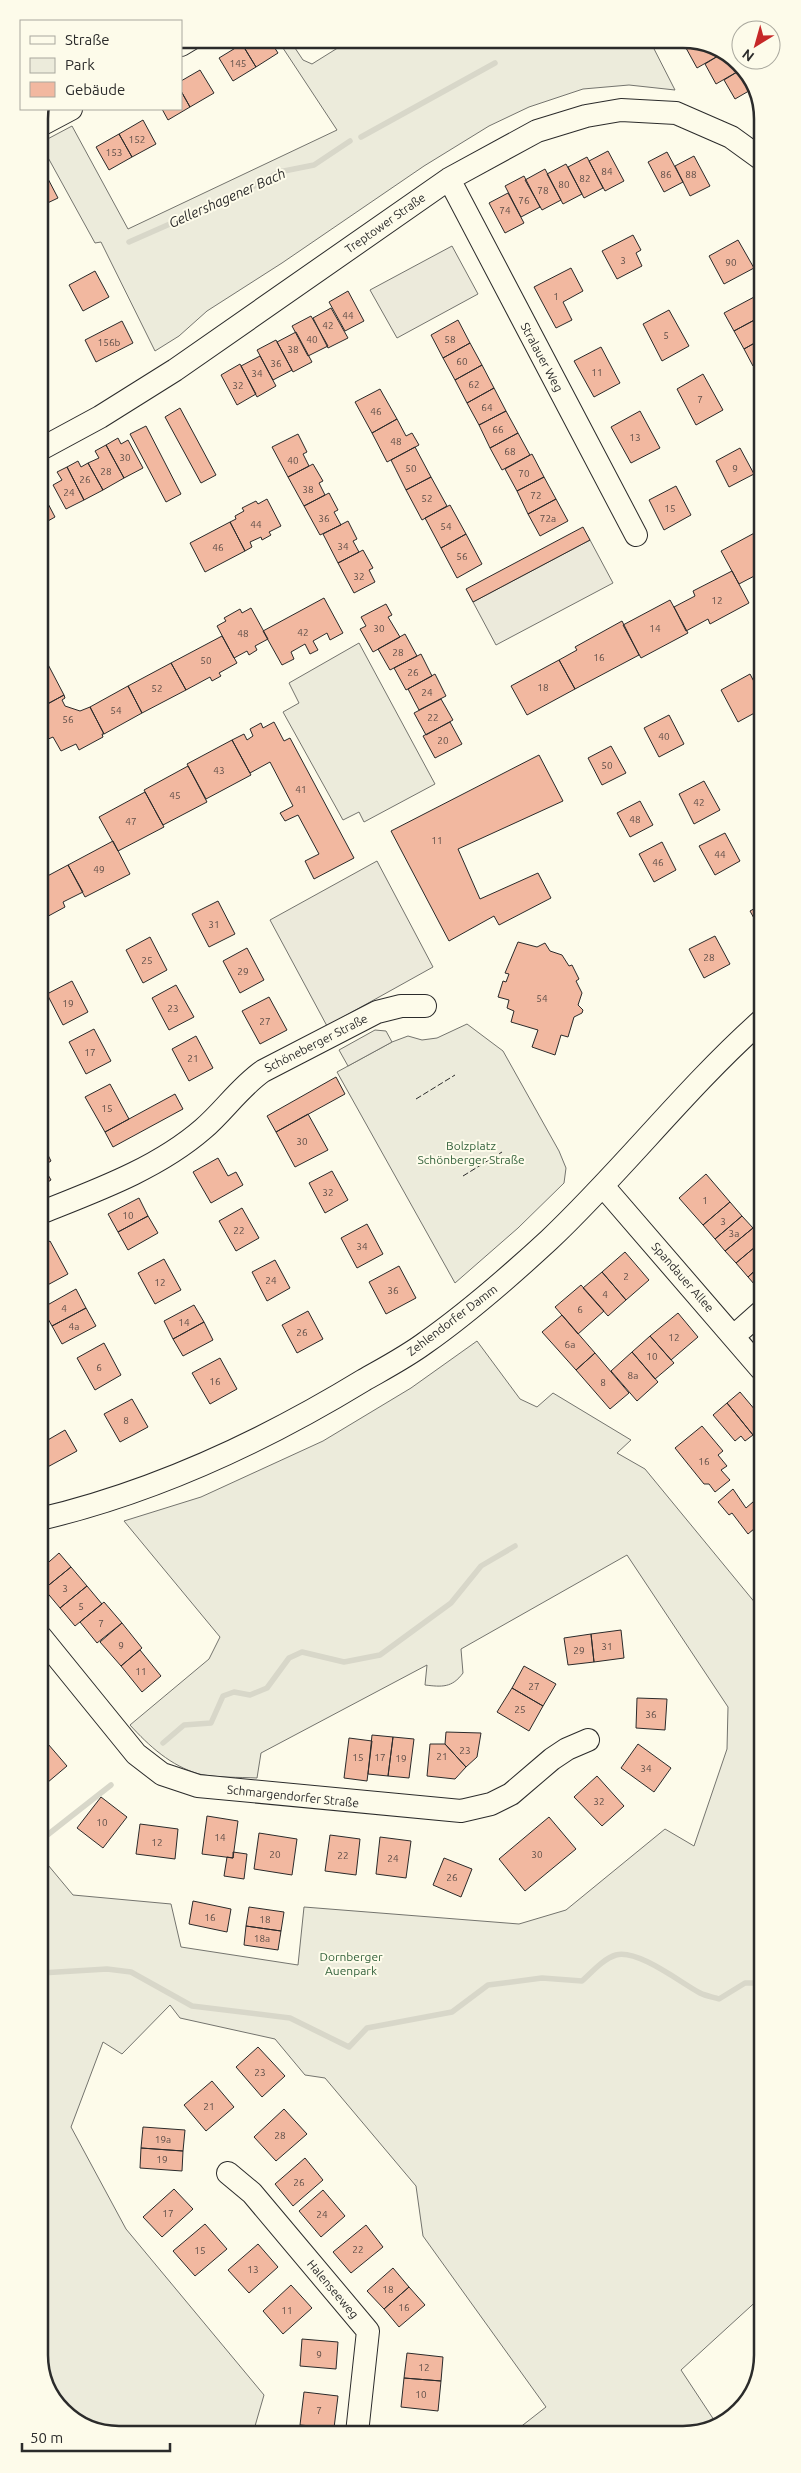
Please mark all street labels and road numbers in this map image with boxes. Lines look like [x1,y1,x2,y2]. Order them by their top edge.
street label: Treptower Straße [342,190,428,256]
street label: Stralauer Weg [518,320,566,394]
street label: Schöneberger Straße [262,1011,370,1075]
street label: Spandauer Allee [649,1240,717,1314]
street label: Zehlendorfer Damm [404,1282,500,1358]
street label: Schmargendorfer Straße [226,1783,360,1809]
street label: Halenseeweg [305,2257,361,2321]

